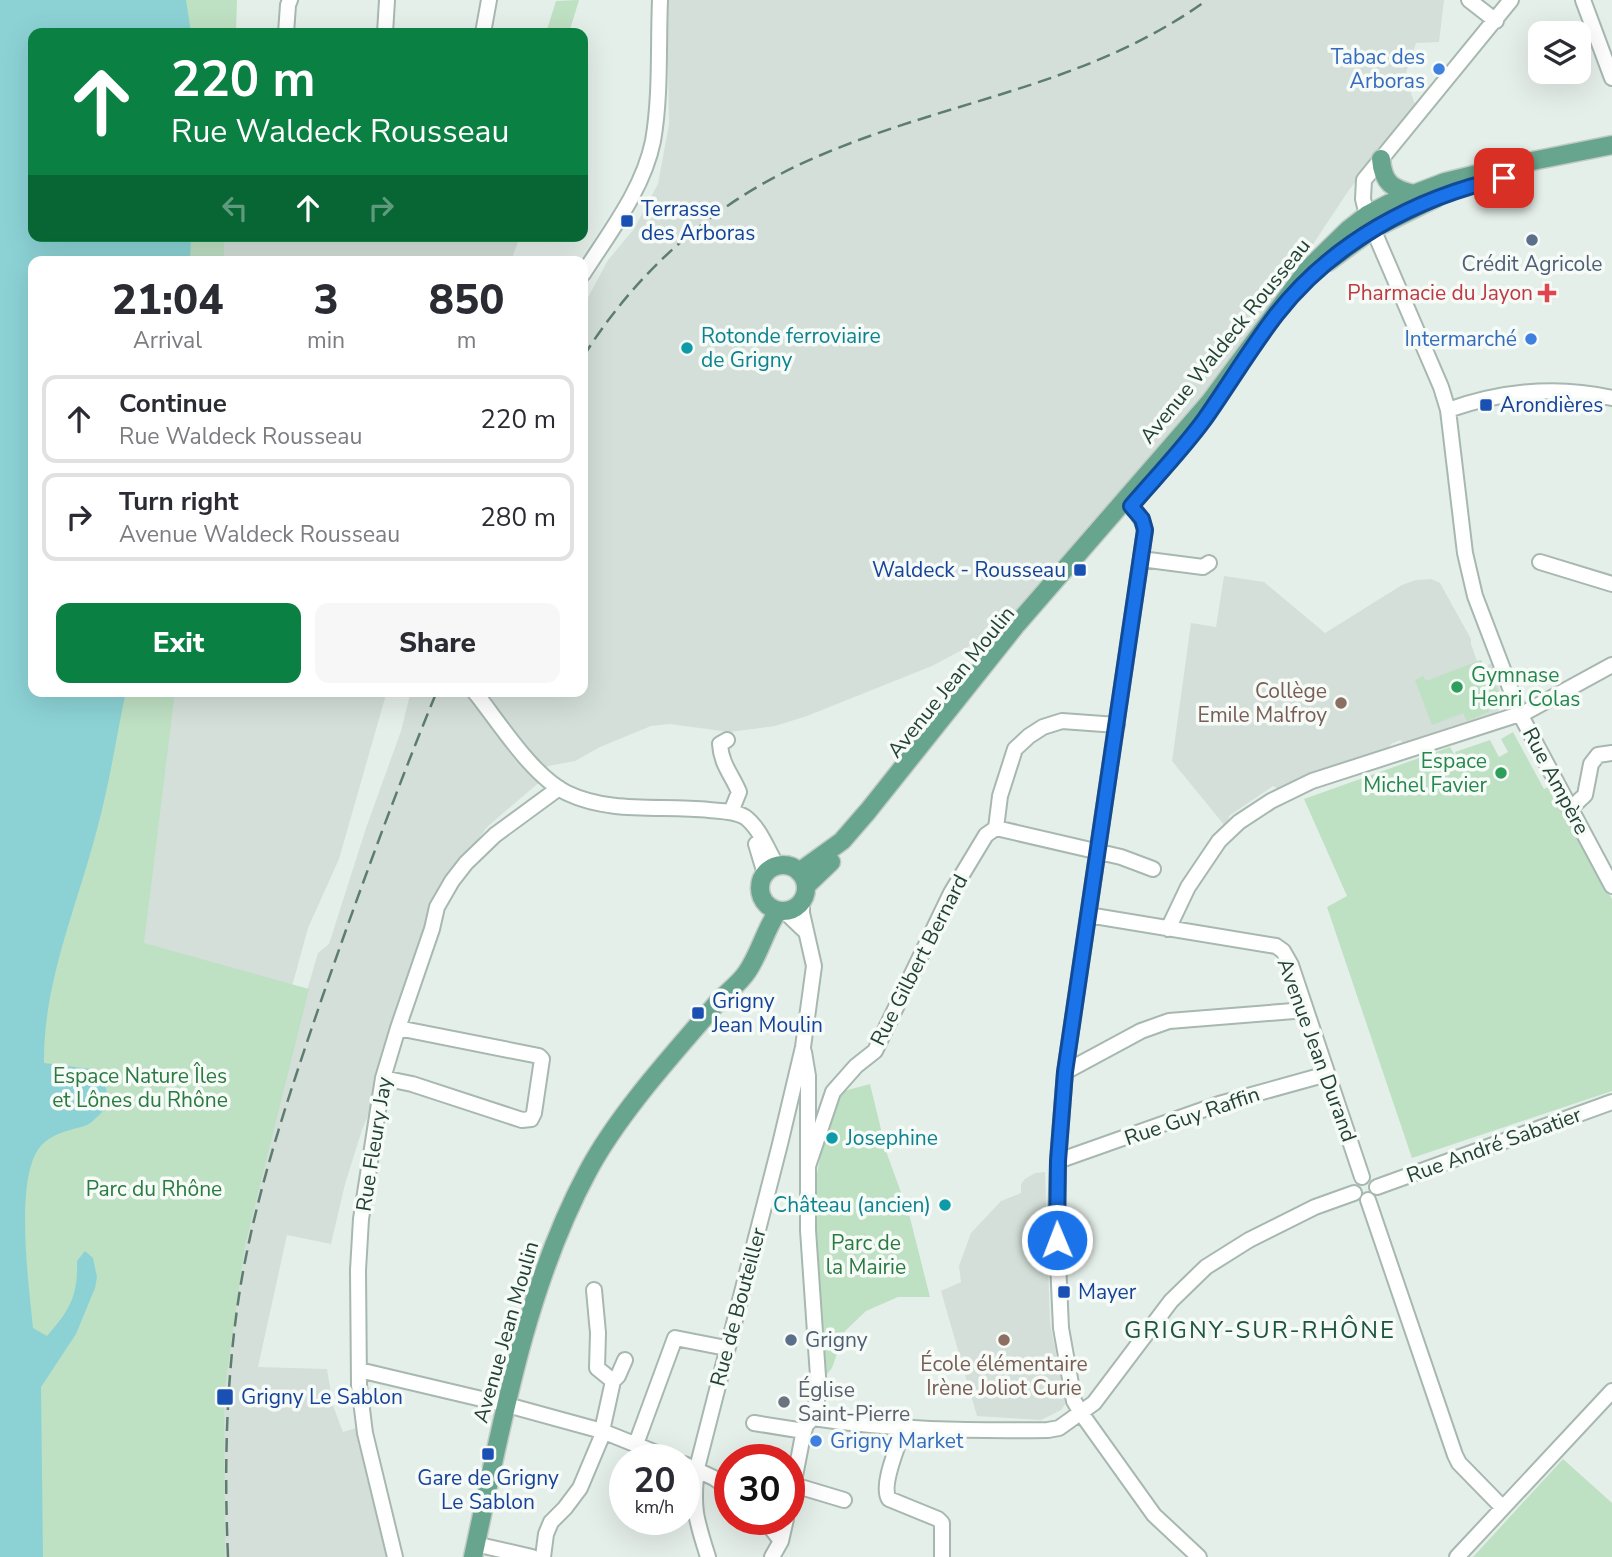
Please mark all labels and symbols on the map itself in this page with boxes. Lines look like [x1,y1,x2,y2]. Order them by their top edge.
place label: Tabac des Arboras [1331,43,1425,95]
marker: Tabac des Arboras [1431,61,1447,77]
pin [1474,148,1534,208]
place label: Terrasse des Arboras [641,195,755,247]
marker: Terrasse des Arboras [619,213,635,229]
street label: Avenue Waldeck Rousseau [1133,232,1317,450]
marker: Crédit Agricole [1524,232,1540,248]
place label: Crédit Agricole [1462,250,1602,278]
place label: Pharmacie du Jayon [1347,279,1533,307]
marker: Pharmacie du Jayon [1539,285,1555,301]
place label: Rotonde ferroviaire de Grigny [701,322,881,374]
place label: Intermarché [1404,325,1517,353]
marker: Intermarché [1523,331,1539,347]
marker: Rotonde ferroviaire de Grigny [679,340,695,356]
place label: Arondières [1500,391,1603,419]
marker: Arondières [1478,397,1494,413]
place label: Waldeck - Rousseau [872,556,1066,584]
marker: Waldeck - Rousseau [1072,562,1088,578]
street label: Avenue Jean Moulin [881,600,1021,764]
place label: Gymnase Henri Colas [1471,661,1580,713]
place label: Collège Emile Malfroy [1197,677,1327,729]
marker: Gymnase Henri Colas [1449,679,1465,695]
marker: Collège Emile Malfroy [1333,695,1349,711]
street label: Rue Ampère [1516,722,1596,840]
place label: Espace Michel Favier [1363,747,1487,799]
marker: Espace Michel Favier [1493,765,1509,781]
street label: Rue Gilbert Bernard [864,870,974,1050]
street label: Avenue Jean Durand [1271,954,1363,1146]
place label: Grigny Jean Moulin [711,987,823,1039]
marker: Grigny Jean Moulin [690,1005,706,1021]
park label: Espace Nature Îles et Lônes du Rhône [52,1062,228,1114]
street label: Rue Fleury Jay [350,1074,398,1213]
street label: Rue Guy Raffin [1121,1080,1263,1152]
street label: Rue André Sabatier [1403,1100,1586,1190]
place label: Josephine [845,1124,938,1152]
marker: Josephine [824,1130,840,1146]
park label: Parc du Rhône [86,1175,222,1203]
place label: Château (ancien) [773,1191,931,1219]
marker: Château (ancien) [937,1197,953,1213]
position arrow [1020,1203,1094,1277]
street label: Rue de Bouteiller [703,1224,773,1389]
park label: Parc de la Mairie [826,1229,906,1281]
street label: Avenue Jean Moulin [467,1238,545,1426]
place label: Mayer [1078,1278,1137,1306]
marker: Mayer [1056,1284,1072,1300]
district label: GRIGNY-SUR-RHÔNE [1124,1314,1396,1346]
place label: Grigny [805,1326,868,1354]
marker: Grigny [783,1332,799,1348]
marker: École élémentaire Irène Joliot Curie [996,1332,1012,1348]
place label: École élémentaire Irène Joliot Curie [920,1350,1088,1402]
place label: Église Saint-Pierre [798,1376,910,1428]
place label: Grigny Le Sablon [241,1383,403,1411]
marker: Grigny Le Sablon [215,1387,235,1407]
marker: Église Saint-Pierre [776,1394,792,1410]
place label: Grigny Market [830,1427,964,1455]
marker: Grigny Market [808,1433,824,1449]
speed limit sign: 30 [714,1444,805,1535]
marker: Gare de Grigny Le Sablon [480,1446,496,1462]
place label: Gare de Grigny Le Sablon [417,1464,559,1516]

